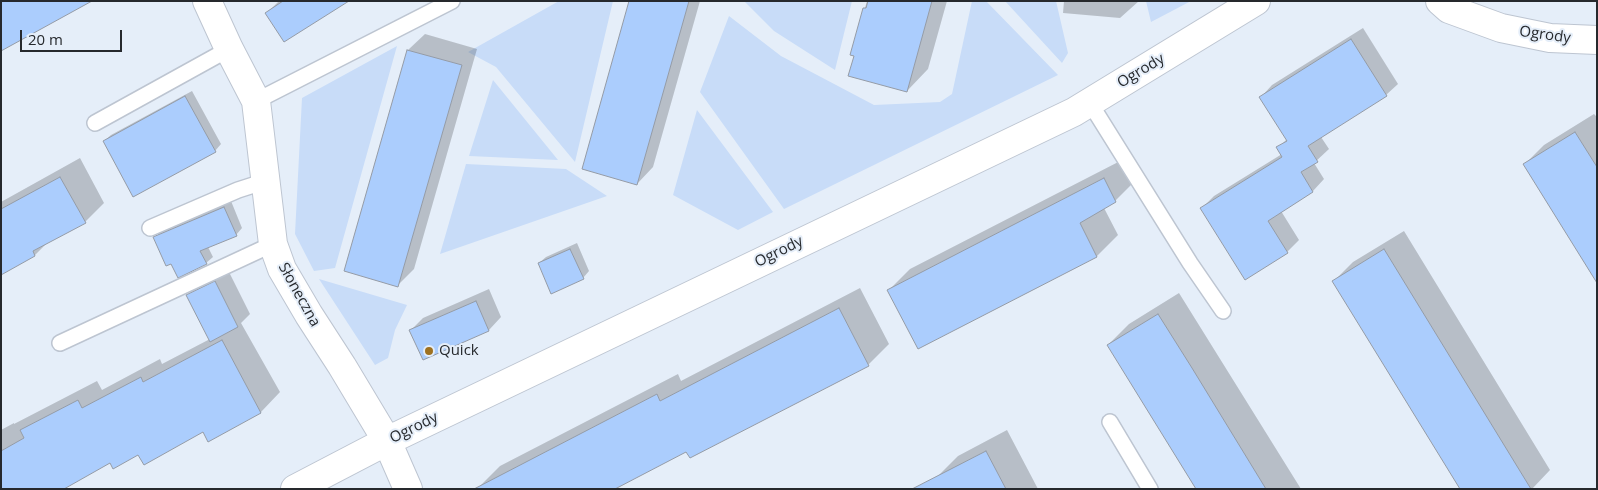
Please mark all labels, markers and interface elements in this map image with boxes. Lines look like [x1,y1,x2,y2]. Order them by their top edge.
scale bar [22,20,125,52]
street label: Ogrody [1518,22,1572,48]
text: 20 m [28,29,63,49]
street label: Ogrody [1114,50,1168,92]
street label: Ogrody [752,233,806,271]
street label: Słoneczna [274,260,324,330]
place label: Quick [439,342,479,360]
marker: Quick [423,345,435,357]
street label: Ogrody [387,409,441,447]

